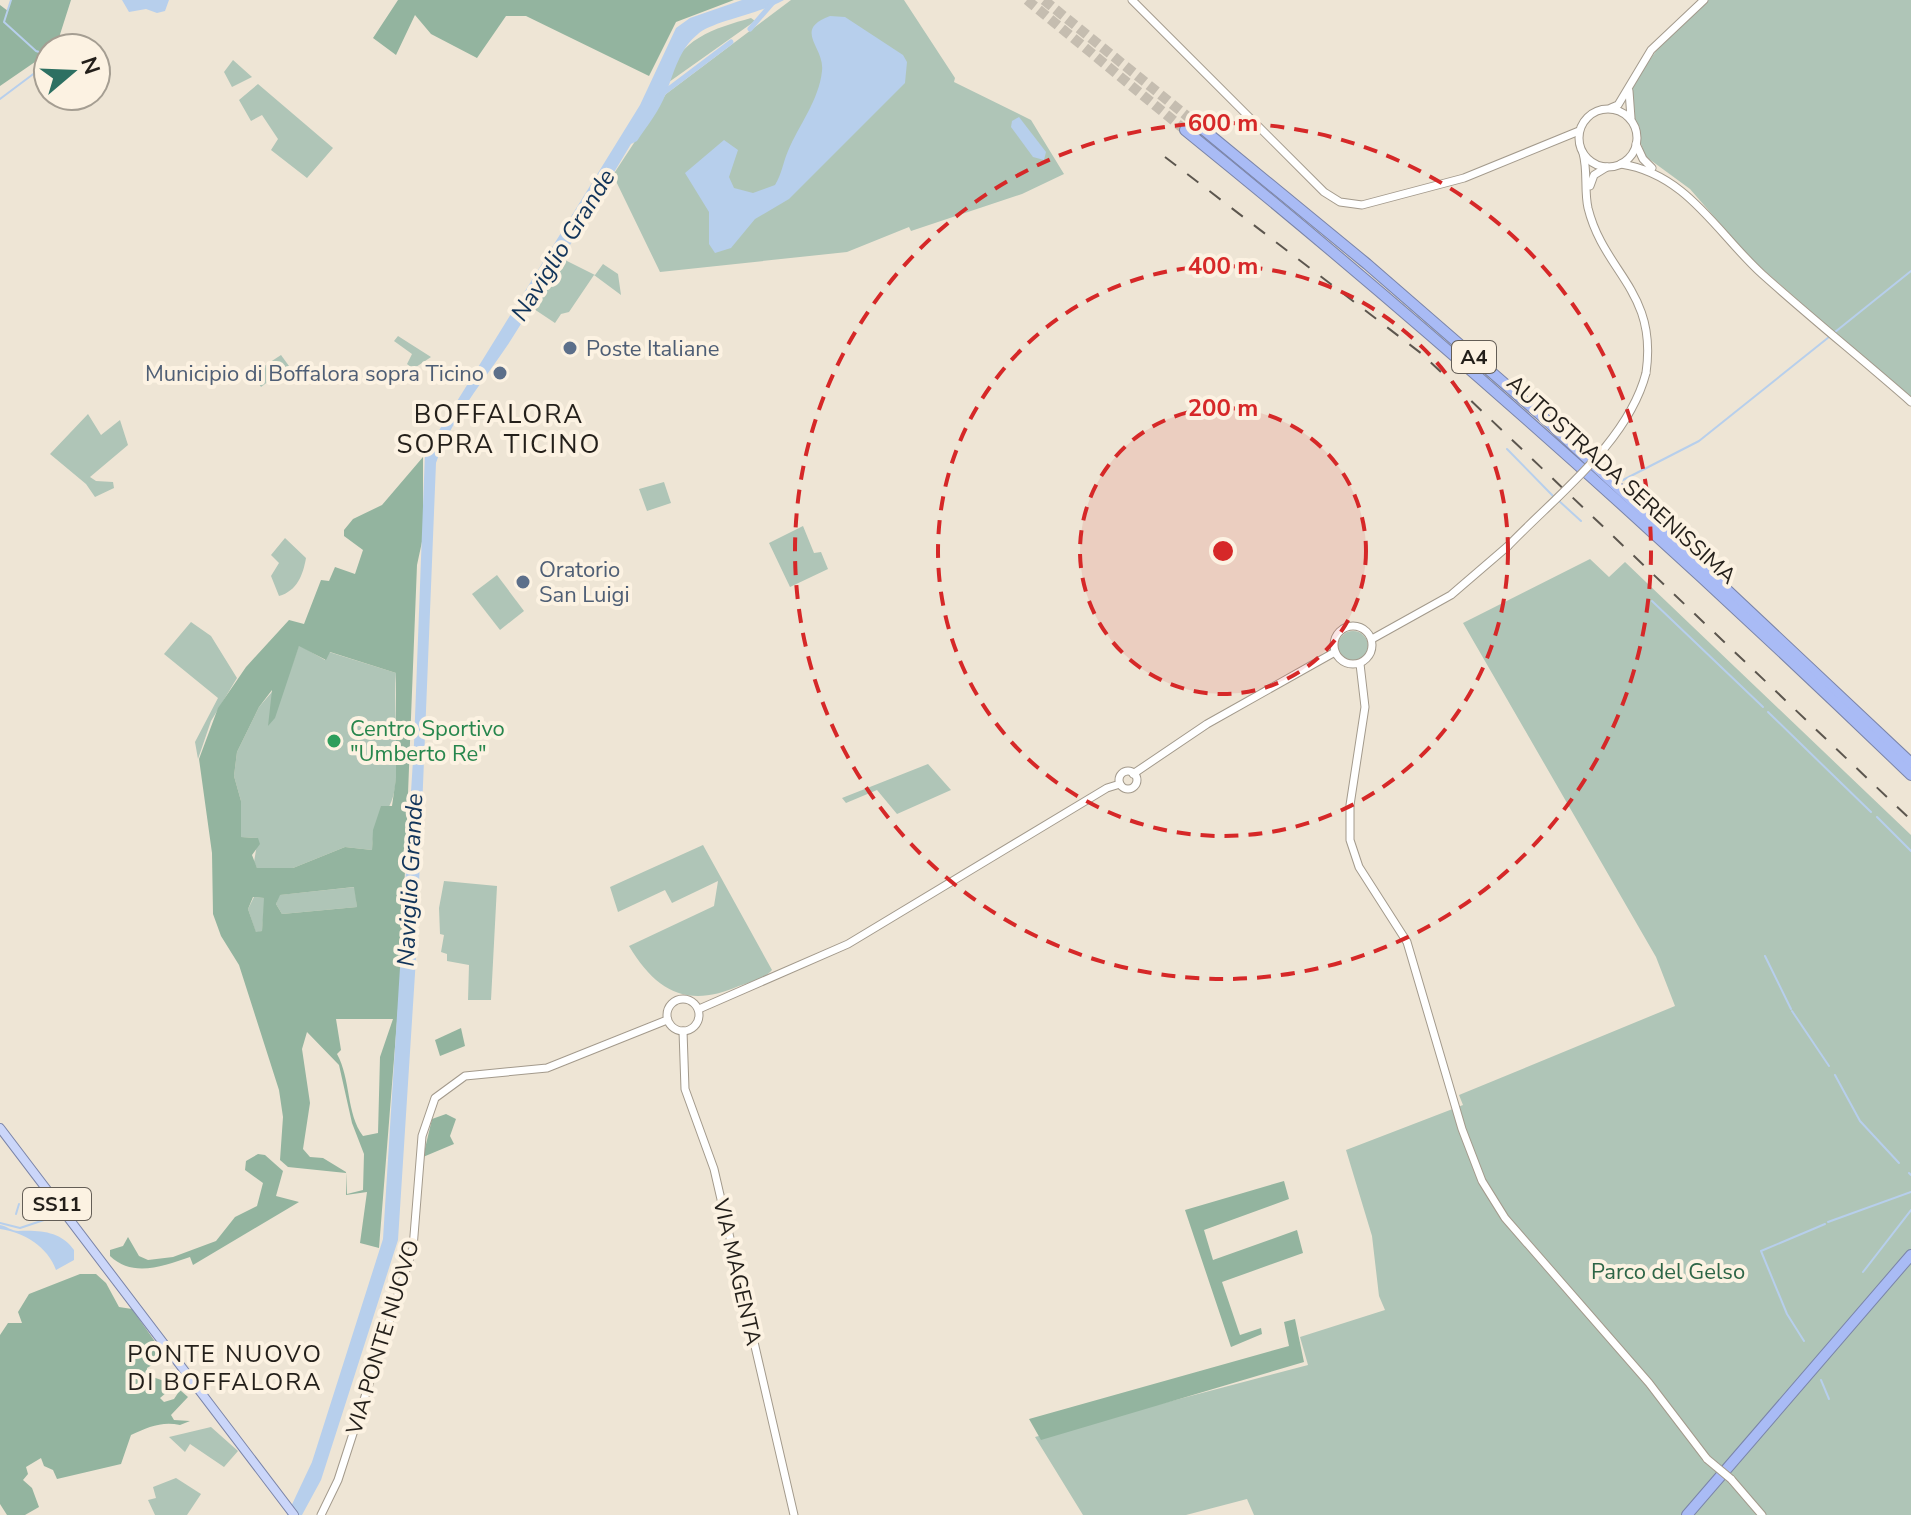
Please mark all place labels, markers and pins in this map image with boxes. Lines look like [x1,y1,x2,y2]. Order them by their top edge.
place label: Poste Italiane [586,334,720,364]
marker: Poste Italiane [561,339,579,357]
place label: Municipio di Boffalora sopra Ticino [145,359,484,389]
marker: Municipio di Boffalora sopra Ticino [491,364,509,382]
centre of rings [1209,537,1237,565]
place label: Oratorio San Luigi [539,555,630,610]
marker: Oratorio San Luigi [514,573,532,591]
place label: Centro Sportivo "Umberto Re" [350,714,505,769]
marker: Centro Sportivo "Umberto Re" [325,732,343,750]

